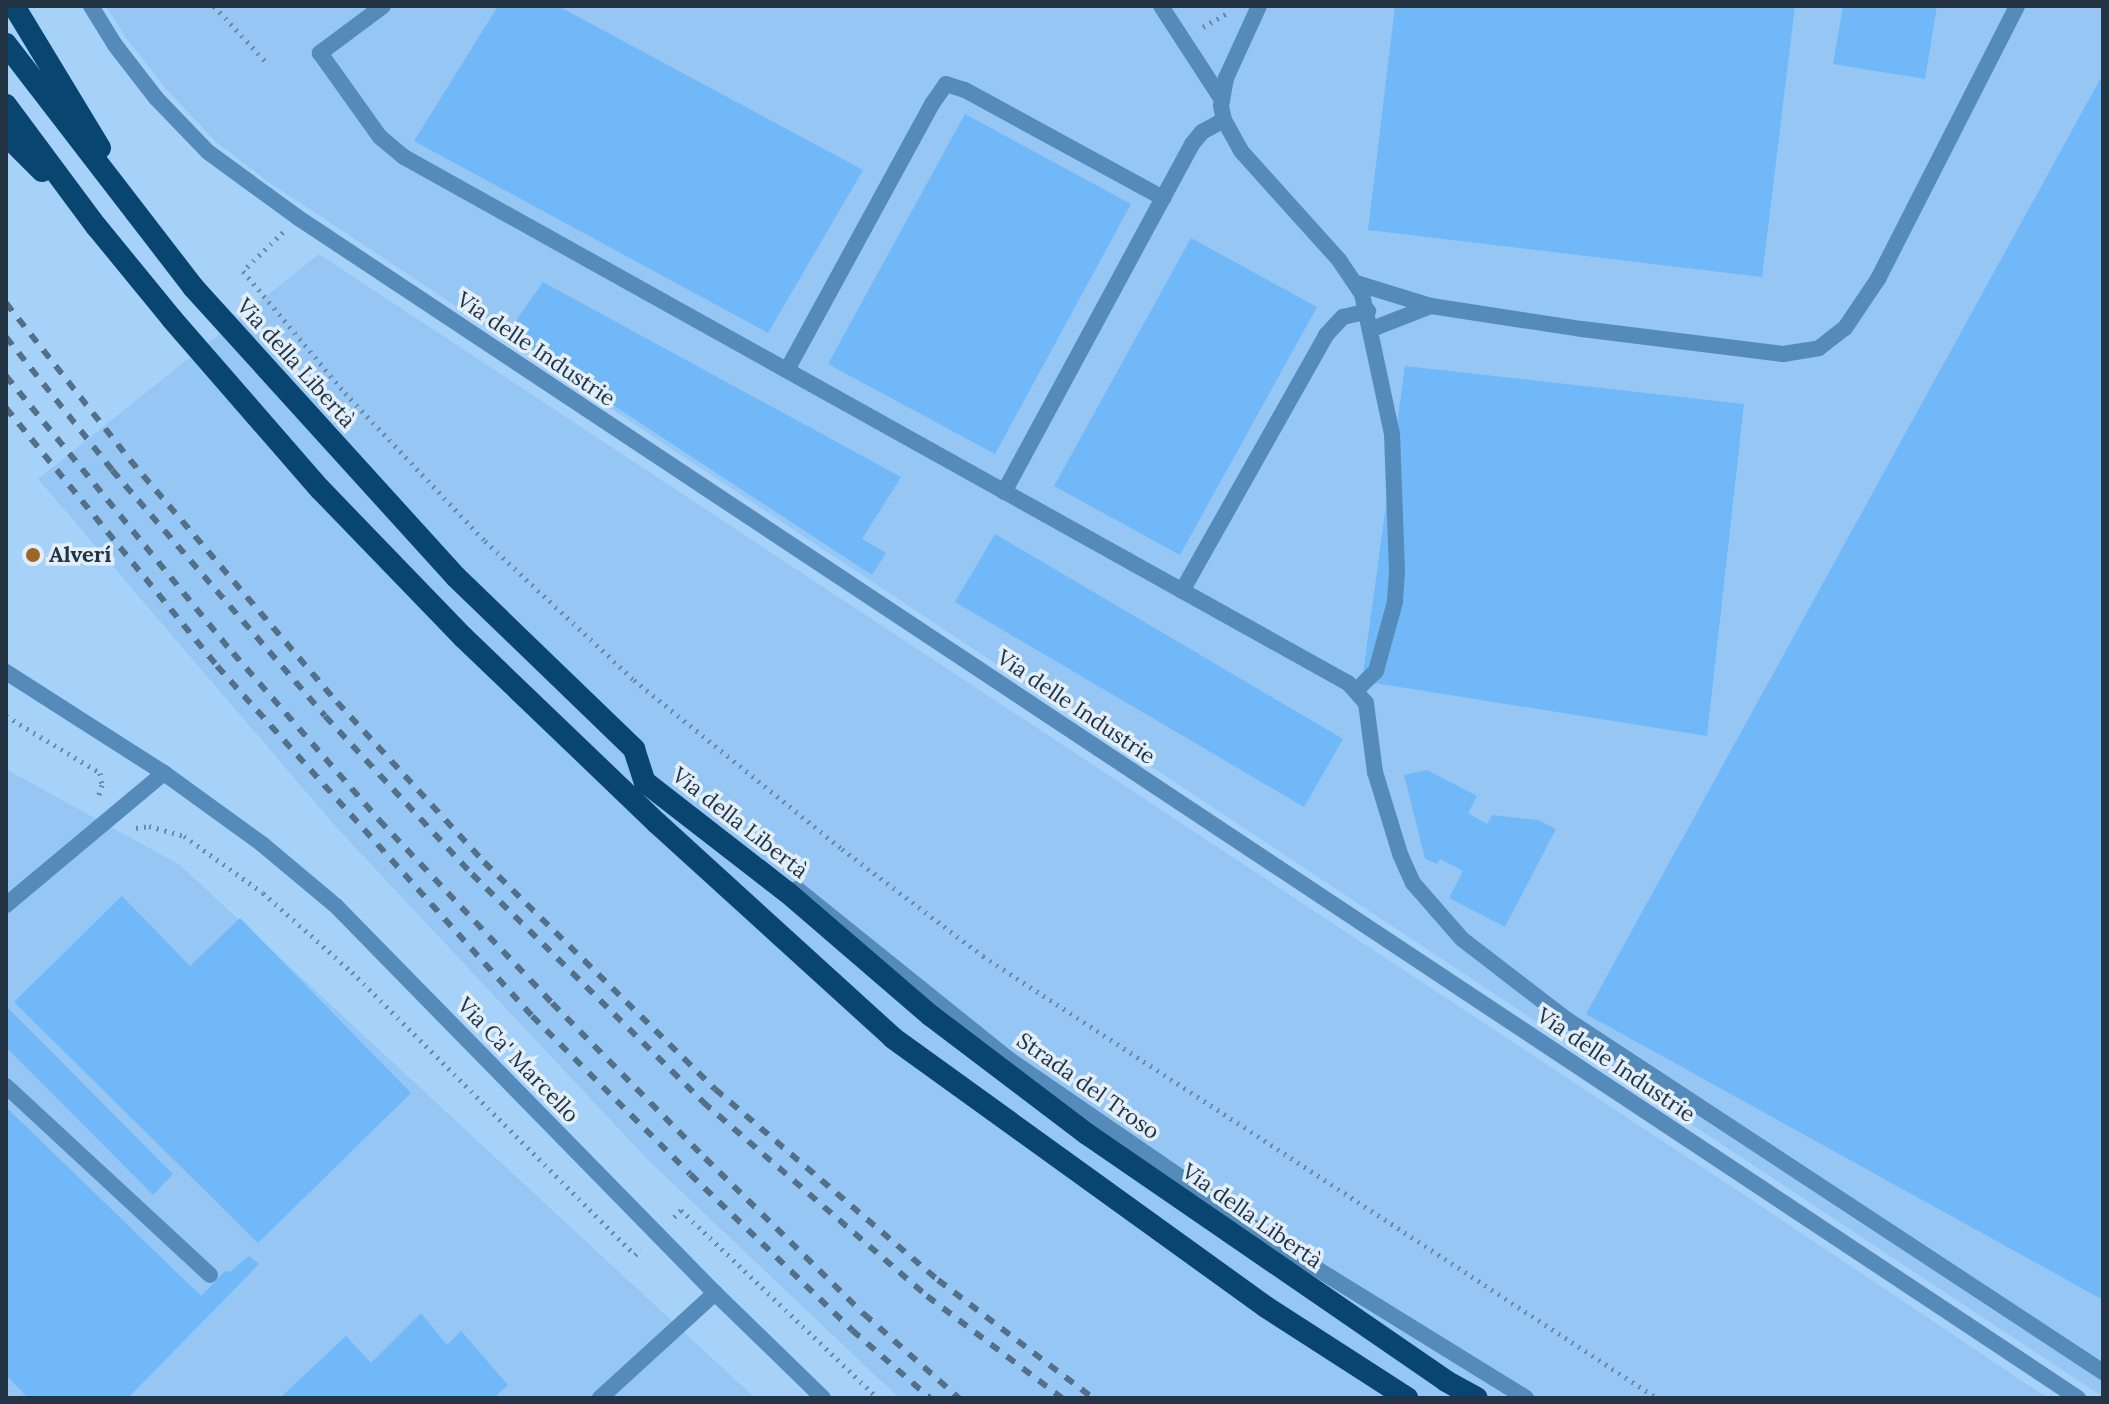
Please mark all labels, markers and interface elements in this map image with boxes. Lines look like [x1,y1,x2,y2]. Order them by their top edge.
street label: Via delle Industrie [452,286,620,412]
street label: Via della Libertà [231,293,361,433]
place label: Alverí [49,542,112,568]
marker: Alverí [24,546,42,564]
street label: Via delle Industrie [992,644,1160,770]
street label: Via della Libertà [667,762,813,884]
street label: Via Ca' Marcello [452,992,584,1128]
street label: Via delle Industrie [1532,1002,1700,1128]
street label: Strada del Troso [1012,1027,1164,1145]
street label: Via della Libertà [1177,1158,1327,1274]

